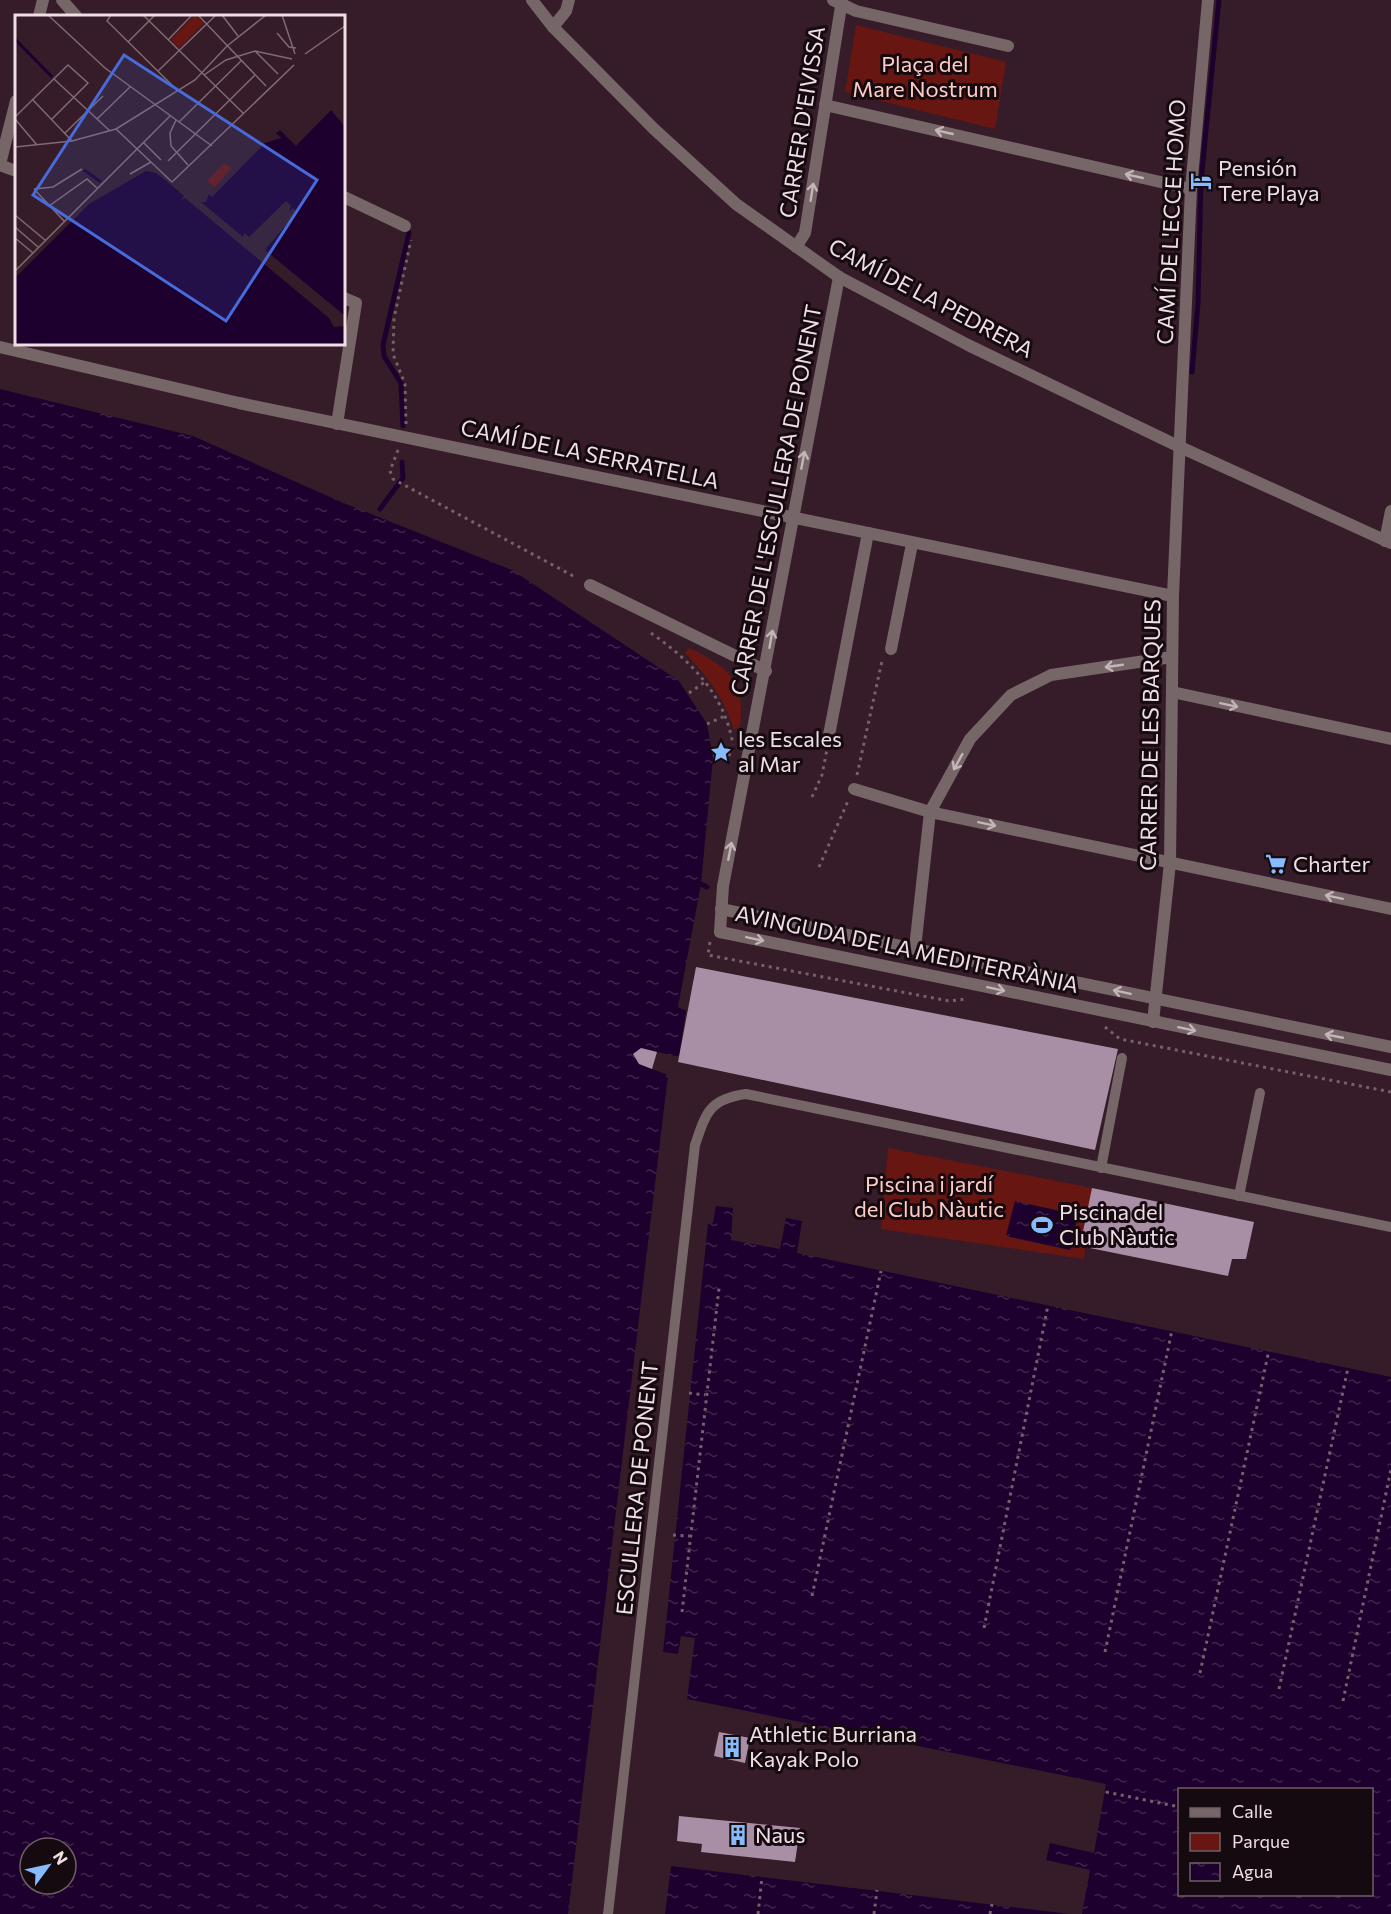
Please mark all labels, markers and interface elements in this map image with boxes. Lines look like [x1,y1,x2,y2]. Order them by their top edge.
inset map [15,15,345,345]
street label: CARRER D'EIVISSA [773,24,830,220]
park label: Plaça del Mare Nostrum [852,50,998,102]
street label: CAMÍ DE L'ECCE HOMO [1151,99,1190,345]
one-way arrow [935,126,954,138]
place label: Pensión Tere Playa [1218,154,1320,206]
hotel icon: Pensión Tere Playa [1189,169,1213,193]
one-way arrow [1125,170,1144,181]
one-way arrow [806,182,817,202]
street label: CAMÍ DE LA PEDRERA [824,232,1038,363]
street label: CARRER DE L'ESCULLERA DE PONENT [724,302,827,697]
street label: CAMÍ DE LA SERRATELLA [458,413,722,494]
one-way arrow [798,451,809,470]
street label: CARRER DE LES BARQUES [1134,599,1165,871]
one-way arrow [766,629,777,649]
one-way arrow [1105,660,1125,671]
one-way arrow [1219,699,1238,711]
place label: les Escales al Mar [738,725,842,777]
place icon: les Escales al Mar [709,740,733,764]
one-way arrow [952,753,964,770]
one-way arrow [977,819,997,830]
one-way arrow [725,842,736,861]
place label: Charter [1293,850,1370,877]
supermarket icon: Charter [1264,852,1288,876]
one-way arrow [1324,891,1344,902]
street label: AVINGUDA DE LA MEDITERRÀNIA [733,899,1081,998]
one-way arrow [745,934,764,945]
one-way arrow [986,984,1005,995]
one-way arrow [1113,986,1132,997]
one-way arrow [1177,1024,1196,1035]
one-way arrow [1324,1029,1343,1041]
park label: Piscina i jardí del Club Nàutic [854,1170,1004,1222]
place label: Piscina del Club Nàutic [1059,1198,1175,1250]
sports icon: Piscina del Club Nàutic [1030,1213,1054,1237]
street label: ESCULLERA DE PONENT [610,1360,663,1616]
place label: Athletic Burriana Kayak Polo [749,1720,917,1772]
building icon: Athletic Burriana Kayak Polo [720,1735,744,1759]
legend [1178,1788,1373,1896]
text: Calle [1232,1800,1272,1822]
place label: Naus [755,1821,805,1848]
building icon: Naus [726,1823,750,1847]
text: Parque [1232,1830,1290,1852]
north arrow [18,1836,78,1896]
text: N [50,1847,72,1868]
text: Agua [1232,1860,1273,1882]

